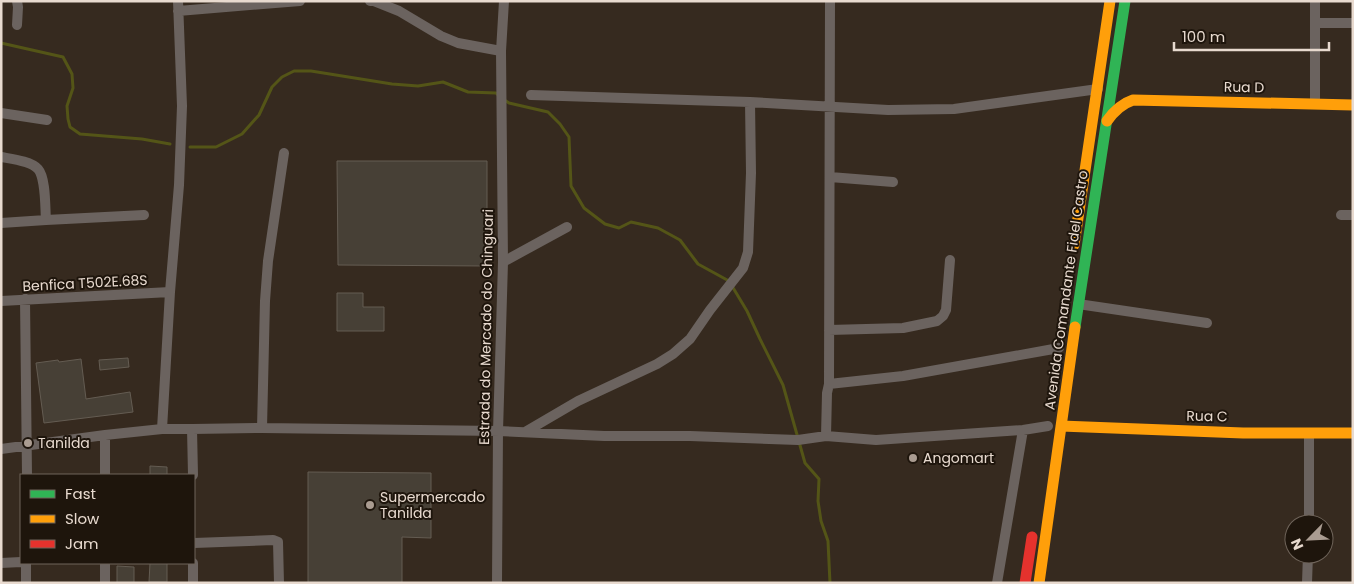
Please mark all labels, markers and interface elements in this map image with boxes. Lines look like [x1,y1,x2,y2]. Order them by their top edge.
scale bar [1174,20,1329,52]
text: 100 m [1182,26,1225,47]
street label: Rua D [1224,77,1265,97]
street label: Avenida Comandante Fidel Castro [1039,169,1093,411]
street label: Estrada do Mercado do Chinguari [474,209,498,445]
street label: Benfica T502E.68S [22,270,148,296]
street label: Rua C [1186,406,1228,426]
place label: Tanilda [38,433,90,453]
marker: Tanilda [22,437,34,449]
place label: Angomart [923,448,994,468]
marker: Angomart [907,452,919,464]
legend [20,474,195,564]
text: Fast [65,483,96,504]
place label: Supermercado Tanilda [380,487,485,523]
marker: Supermercado Tanilda [364,499,376,511]
text: Slow [65,508,100,529]
north arrow [1284,514,1334,564]
text: Jam [65,533,99,554]
text: N [1286,535,1308,553]

